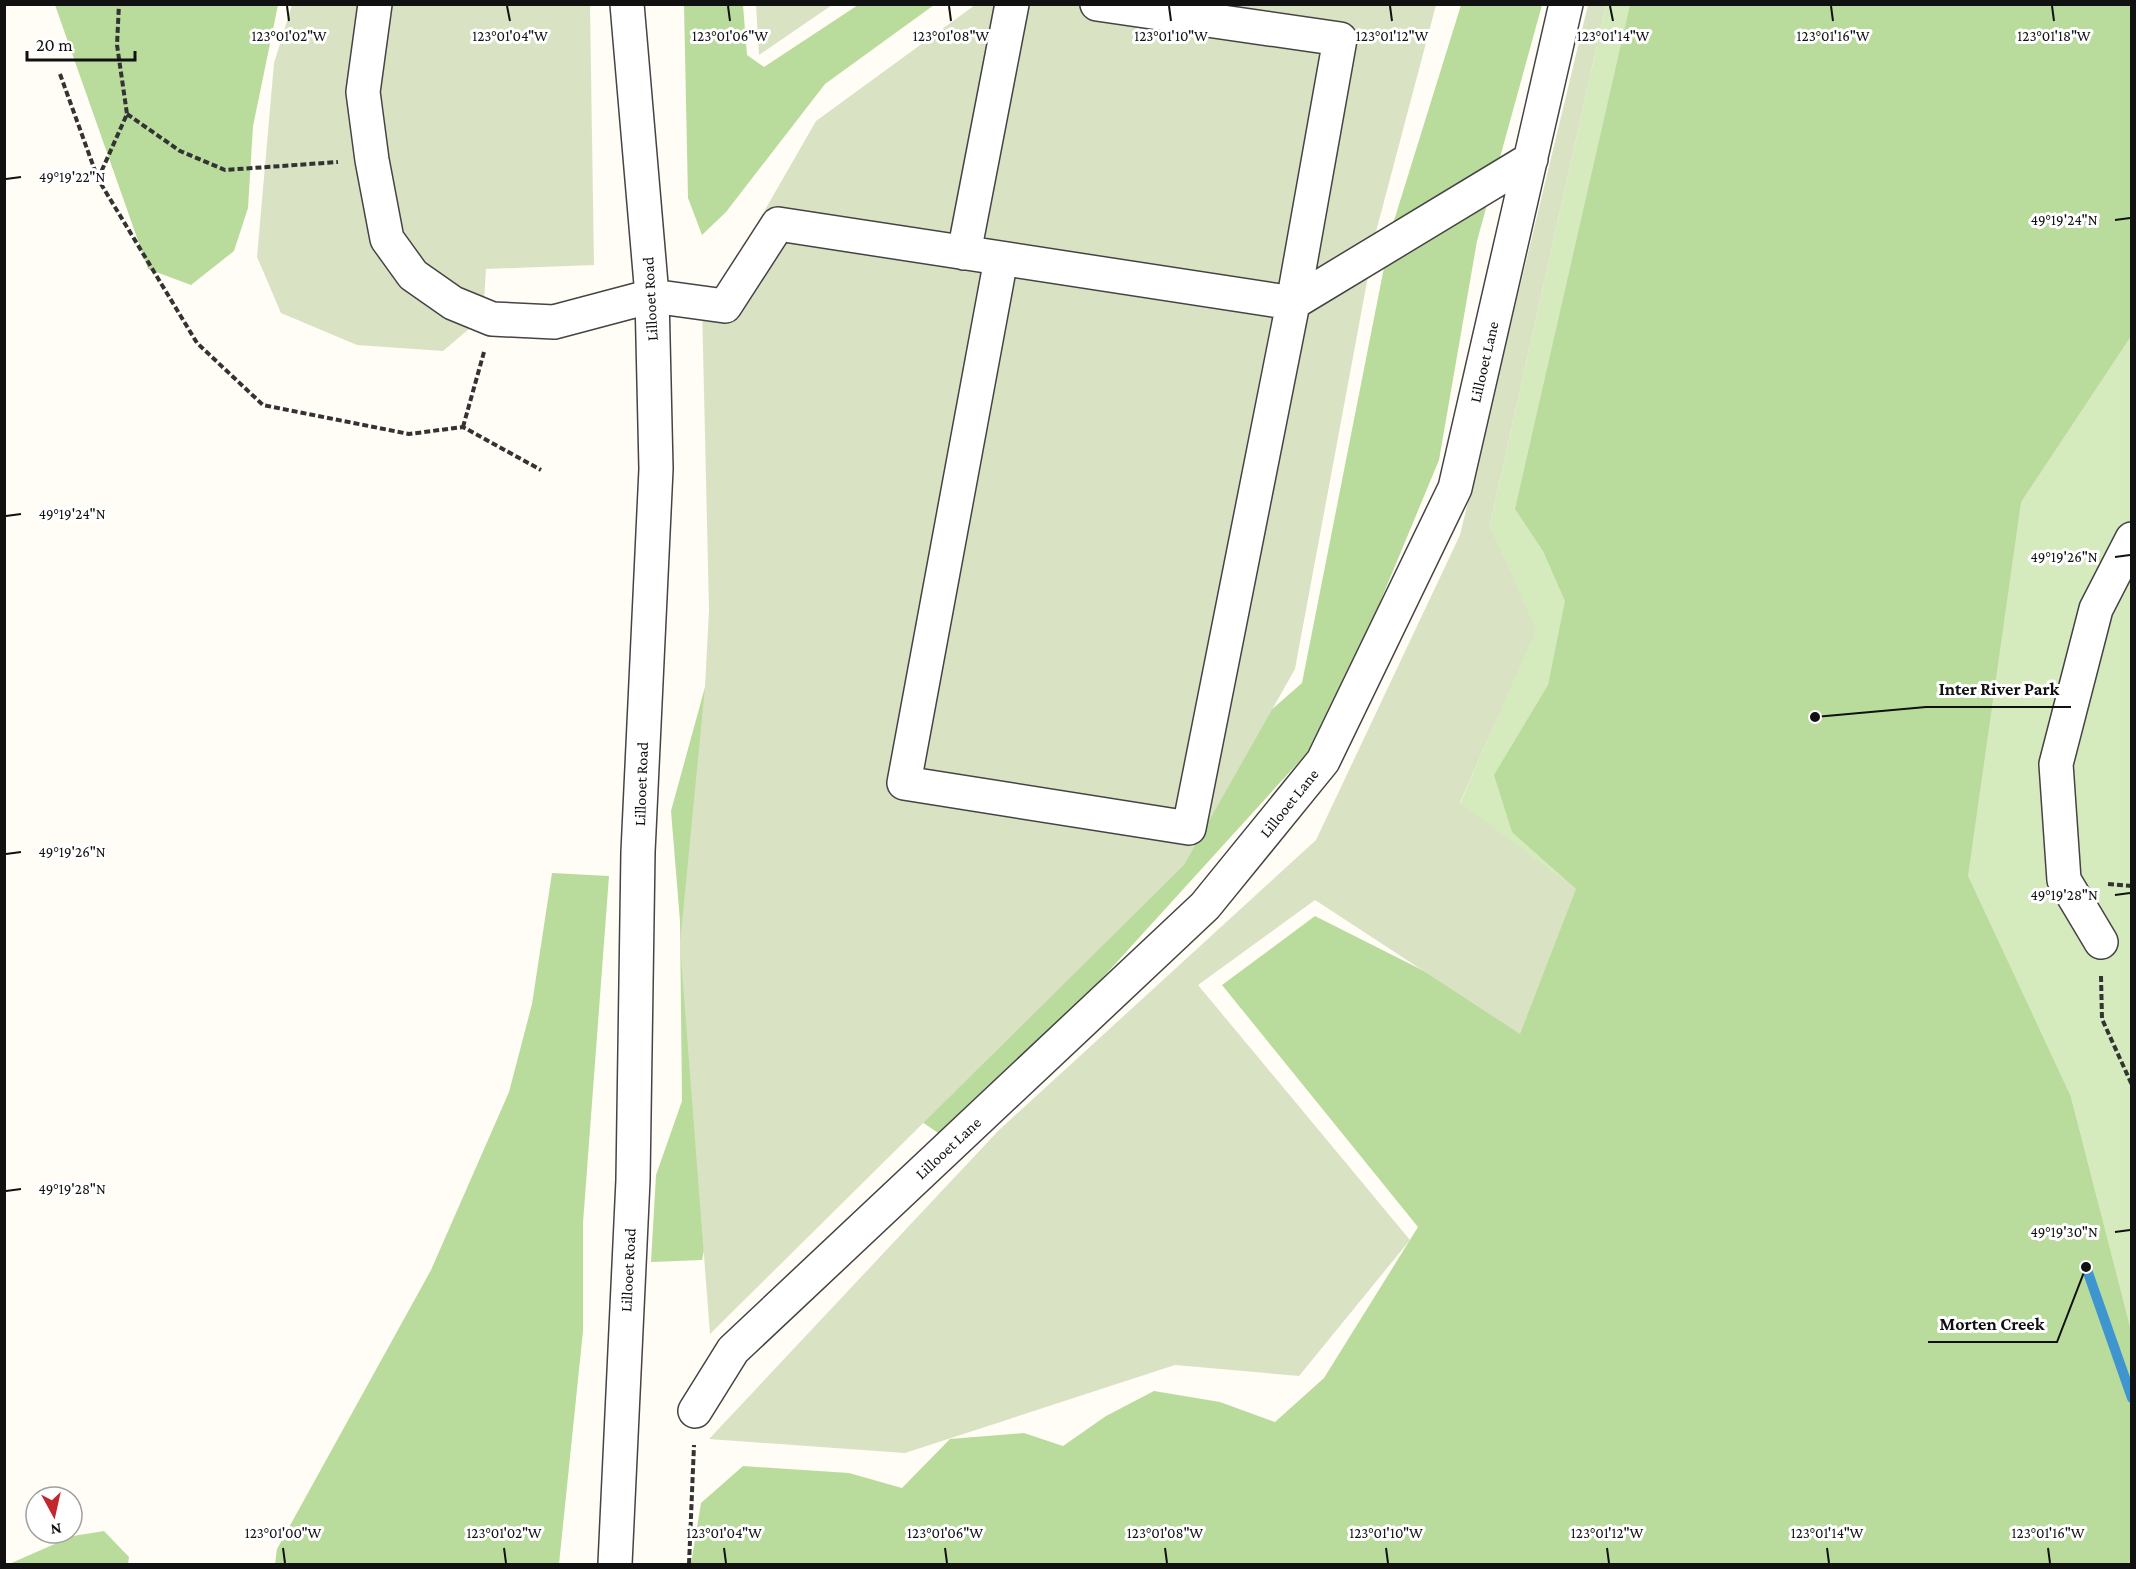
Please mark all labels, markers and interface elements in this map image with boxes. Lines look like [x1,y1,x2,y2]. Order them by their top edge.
scale bar [27,24,135,62]
text: 123°01'02"W [251,28,327,44]
text: 123°01'04"W [472,28,548,44]
text: 123°01'06"W [692,28,768,44]
text: 123°01'08"W [913,28,989,44]
text: 123°01'10"W [1134,28,1208,44]
text: 123°01'12"W [1356,28,1428,44]
text: 123°01'14"W [1577,28,1650,44]
text: 123°01'16"W [1797,28,1870,44]
text: 123°01'18"W [2017,28,2091,44]
text: 20 m [36,35,73,55]
text: 49°19'22"N [39,169,105,185]
text: 49°19'24"N [2030,212,2098,228]
street label: Lillooet Road [639,256,661,341]
street label: Lillooet Lane [1466,320,1502,404]
text: 49°19'24"N [38,506,106,522]
text: 49°19'26"N [2030,549,2098,565]
callout: Inter River Park [1926,671,2071,707]
text: Inter River Park [1939,679,2060,699]
street label: Lillooet Road [631,741,651,826]
street label: Lillooet Lane [1256,765,1322,841]
text: 49°19'26"N [38,844,106,860]
text: 49°19'28"N [2030,887,2098,903]
street label: Lillooet Lane [912,1114,984,1182]
text: 49°19'28"N [38,1181,106,1197]
text: 49°19'30"N [2030,1224,2098,1240]
street label: Lillooet Road [617,1227,639,1312]
callout: Morten Creek [1928,1306,2057,1342]
text: Morten Creek [1940,1314,2045,1334]
north arrow [24,1485,84,1545]
text: N [49,1520,63,1539]
text: 123°01'00"W [245,1525,322,1541]
text: 123°01'02"W [466,1525,542,1541]
text: 123°01'04"W [686,1525,762,1541]
text: 123°01'06"W [907,1525,983,1541]
text: 123°01'08"W [1127,1525,1203,1541]
text: 123°01'10"W [1349,1525,1423,1541]
text: 123°01'12"W [1571,1525,1643,1541]
text: 123°01'14"W [1791,1525,1864,1541]
text: 123°01'16"W [2012,1525,2085,1541]

